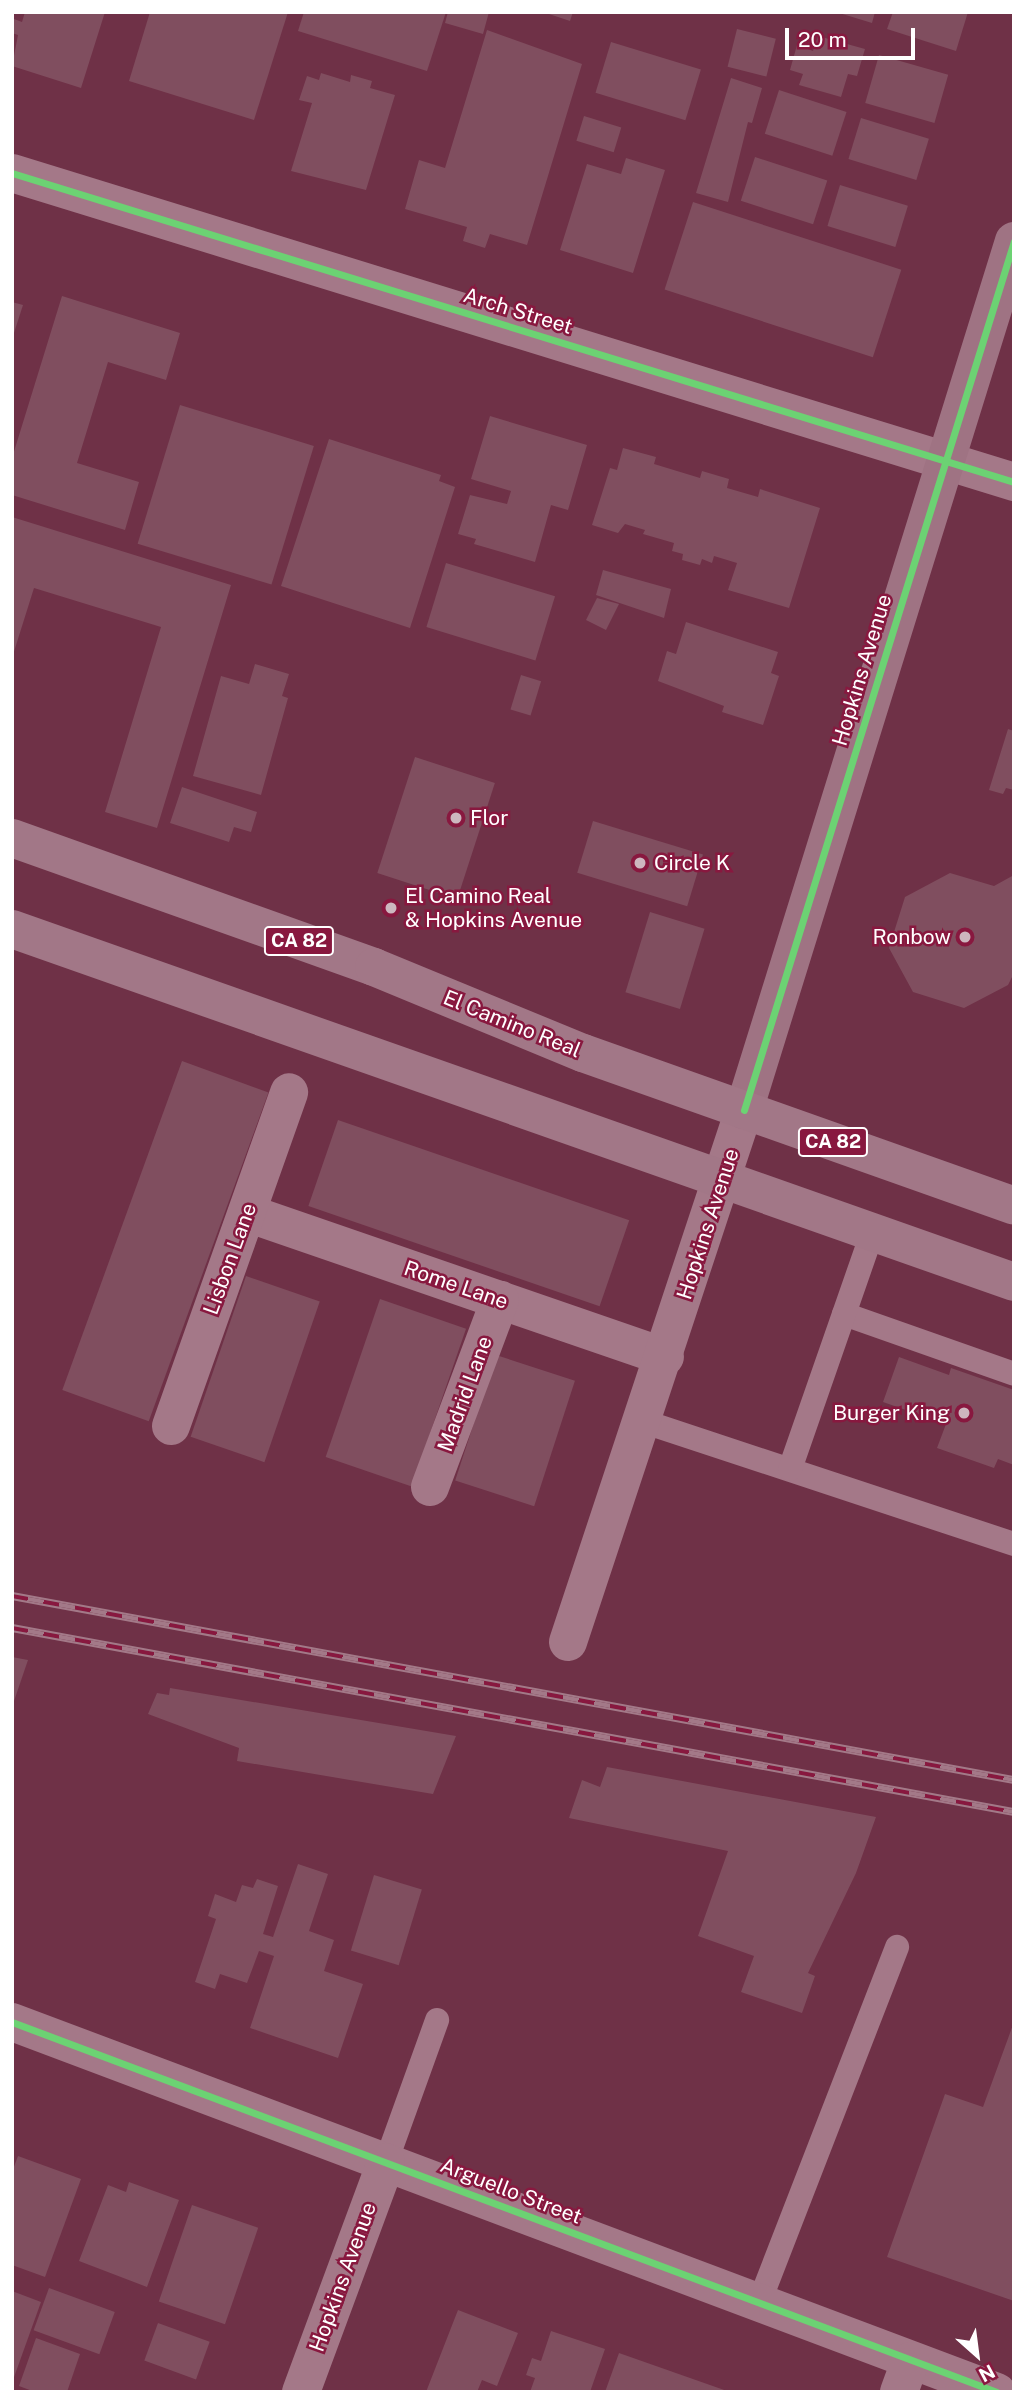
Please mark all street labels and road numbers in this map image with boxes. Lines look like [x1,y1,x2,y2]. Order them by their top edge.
street label: Arch Street [460,282,576,340]
street label: Hopkins Avenue [827,591,897,749]
road number: CA 82 [262,925,336,956]
street label: El Camino Real [439,985,585,1063]
road number: CA 82 [796,1126,870,1158]
street label: Hopkins Avenue [672,1145,744,1303]
street label: Lisbon Lane [198,1200,262,1318]
street label: Rome Lane [401,1255,511,1315]
street label: Madrid Lane [432,1333,498,1455]
street label: Arguello Street [437,2152,585,2230]
street label: Hopkins Avenue [304,2199,382,2355]

